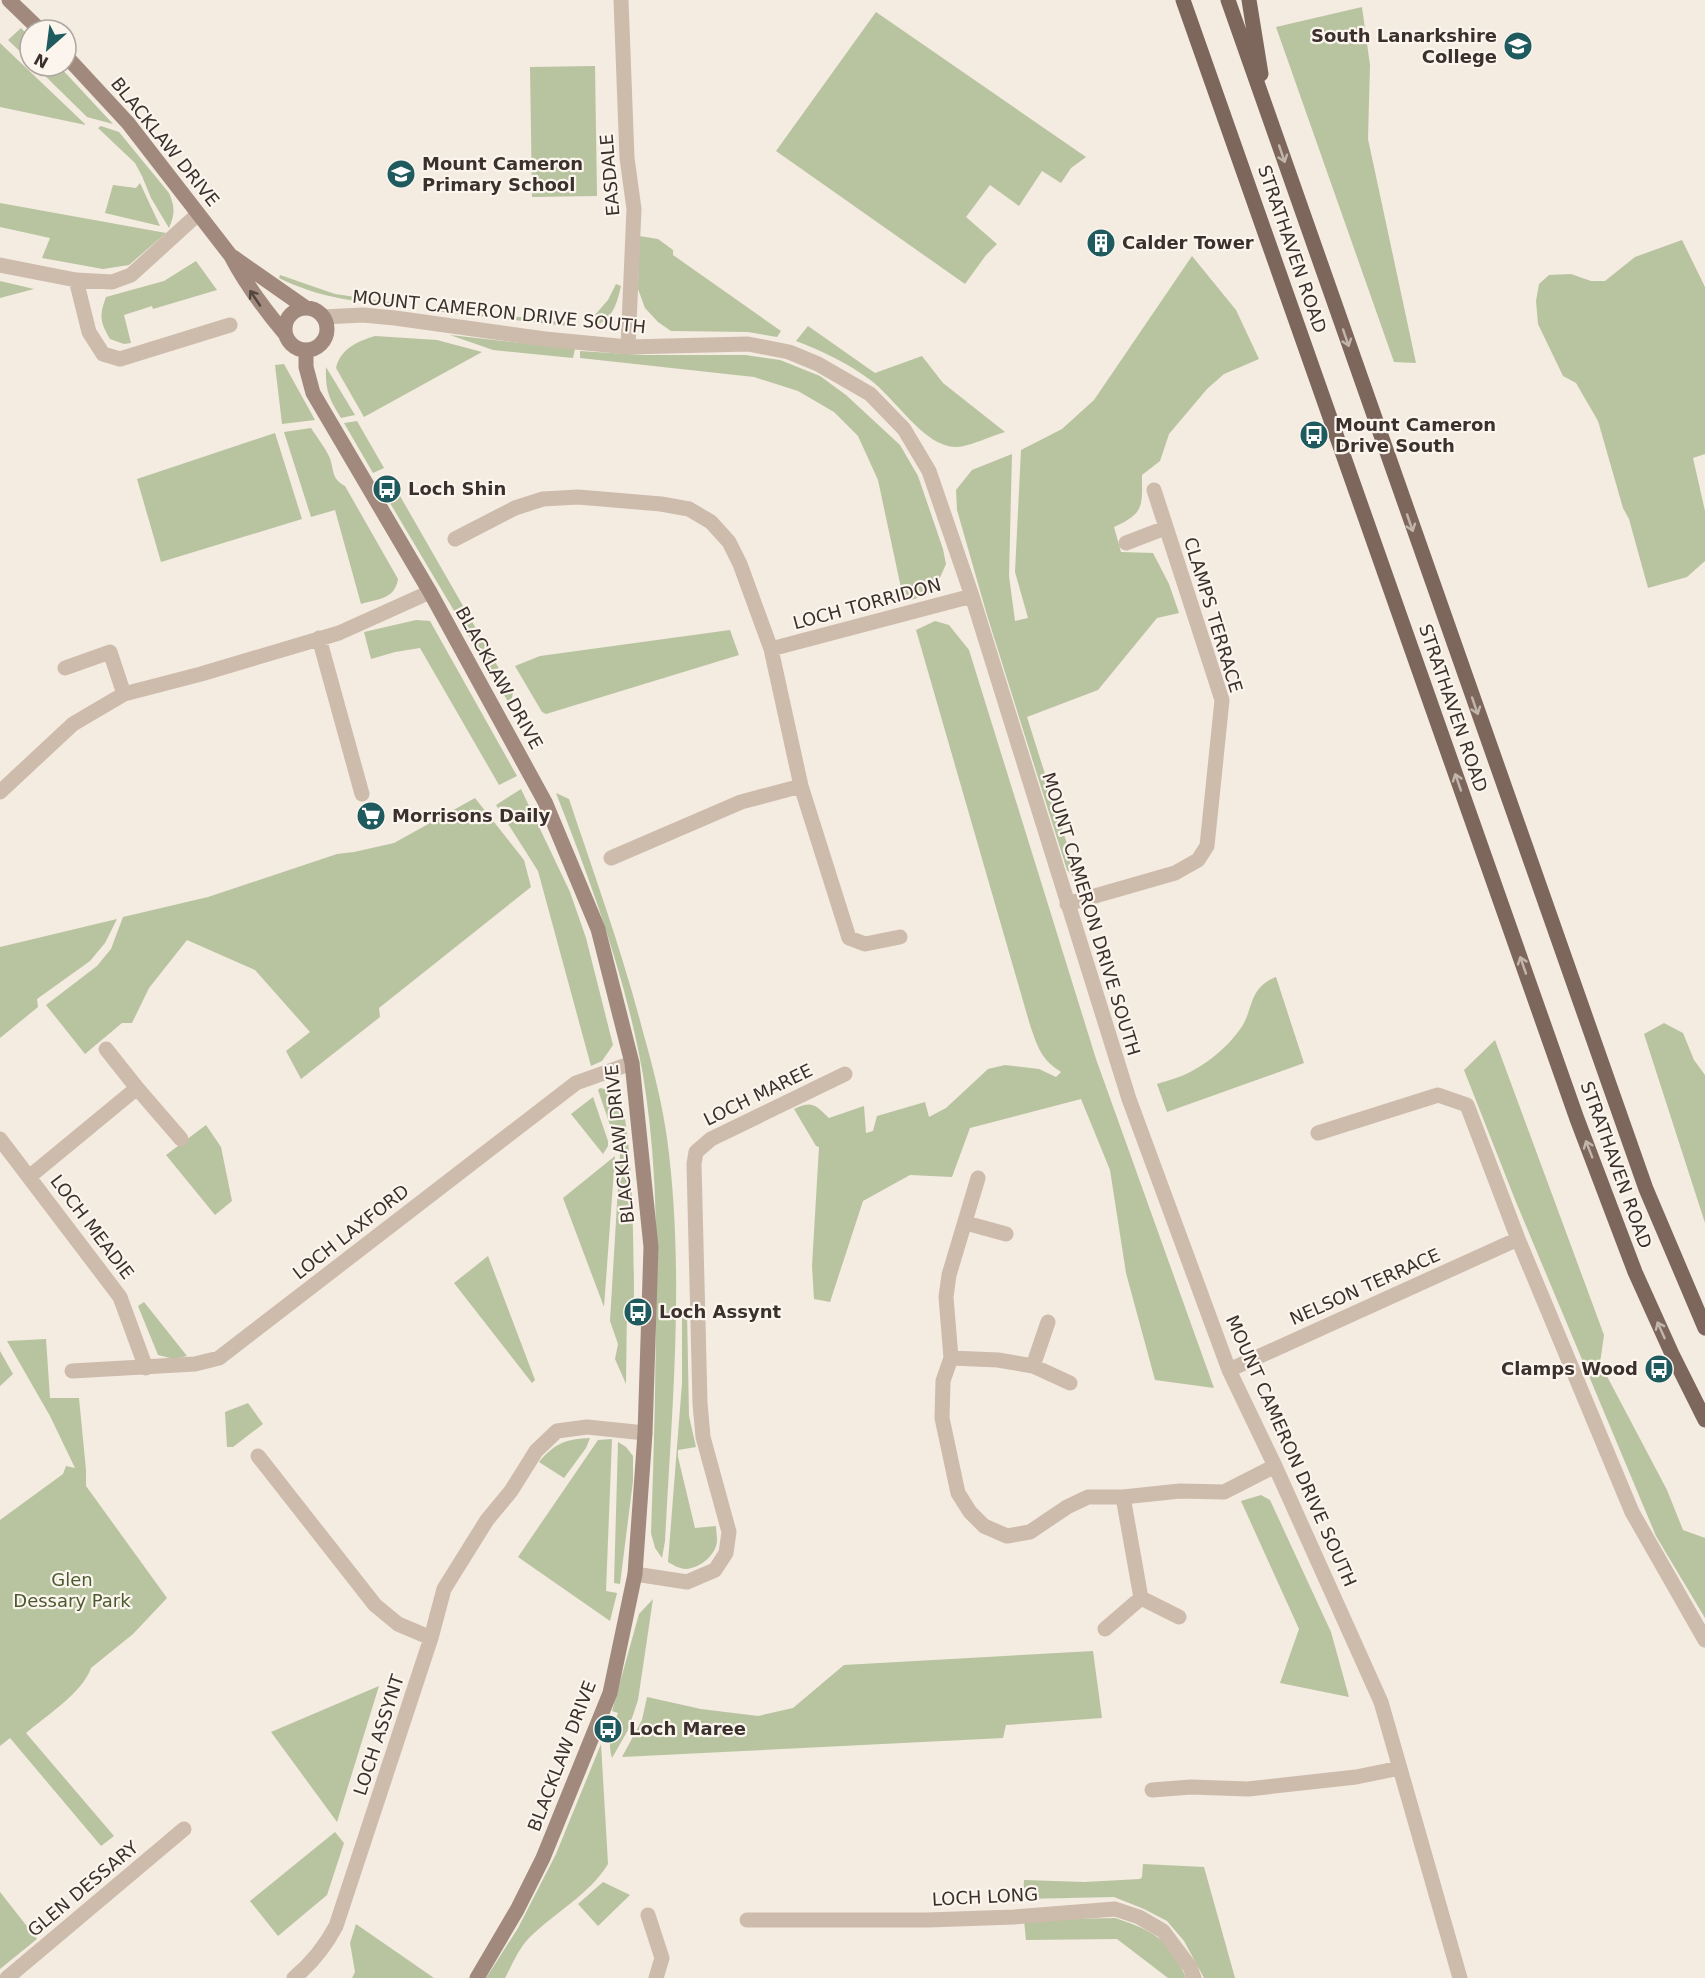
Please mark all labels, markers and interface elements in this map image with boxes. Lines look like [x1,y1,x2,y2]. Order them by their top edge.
north arrow [18,18,78,78]
place label: South Lanarkshire College [1311,25,1497,67]
school or university icon: South Lanarkshire College [1502,30,1534,62]
text: N [31,49,52,72]
street label: BLACKLAW DRIVE [107,73,224,210]
street label: EASDALE [595,133,624,217]
one-way arrow [1277,144,1288,163]
place label: Mount Cameron Primary School [422,153,583,195]
school or university icon: Mount Cameron Primary School [385,158,417,190]
street label: STRATHAVEN ROAD [1254,162,1331,336]
building icon: Calder Tower [1085,227,1117,259]
place label: Calder Tower [1122,232,1254,253]
street label: MOUNT CAMERON DRIVE SOUTH [351,286,647,337]
one-way arrow [249,289,262,306]
one-way arrow [1342,329,1353,347]
place label: Mount Cameron Drive South [1335,414,1496,456]
bus stop icon: Mount Cameron Drive South [1298,419,1330,451]
bus stop icon: Loch Shin [371,473,403,505]
place label: Loch Shin [408,478,506,499]
one-way arrow [1406,513,1417,531]
street label: CLAMPS TERRACE [1180,535,1247,695]
street label: LOCH TORRIDON [791,574,943,633]
street label: BLACKLAW DRIVE [452,603,547,753]
street label: STRATHAVEN ROAD [1415,621,1492,795]
one-way arrow [1471,697,1482,715]
street label: MOUNT CAMERON DRIVE SOUTH [1038,770,1145,1058]
one-way arrow [1452,773,1463,791]
supermarket icon: Morrisons Daily [355,800,387,832]
place label: Morrisons Daily [392,805,551,826]
one-way arrow [1517,957,1528,975]
street label: LOCH MAREE [700,1059,816,1130]
street label: BLACKLAW DRIVE [601,1063,638,1225]
street label: STRATHAVEN ROAD [1576,1078,1656,1251]
one-way arrow [1582,1140,1593,1159]
street label: LOCH MEADIE [46,1170,138,1283]
street label: LOCH LAXFORD [289,1180,413,1283]
street label: NELSON TERRACE [1286,1244,1443,1329]
bus stop icon: Loch Assynt [622,1296,654,1328]
place label: Loch Assynt [659,1301,781,1322]
street label: MOUNT CAMERON DRIVE SOUTH [1222,1312,1361,1590]
one-way arrow [1654,1322,1666,1340]
bus stop icon: Clamps Wood [1643,1353,1675,1385]
place label: Clamps Wood [1501,1358,1638,1379]
park label: Glen Dessary Park [13,1569,131,1611]
street label: LOCH ASSYNT [349,1671,408,1798]
street label: BLACKLAW DRIVE [523,1677,600,1834]
bus stop icon: Loch Maree [592,1713,624,1745]
place label: Loch Maree [629,1718,746,1739]
street label: GLEN DESSARY [23,1836,143,1941]
street label: LOCH LONG [931,1883,1039,1910]

